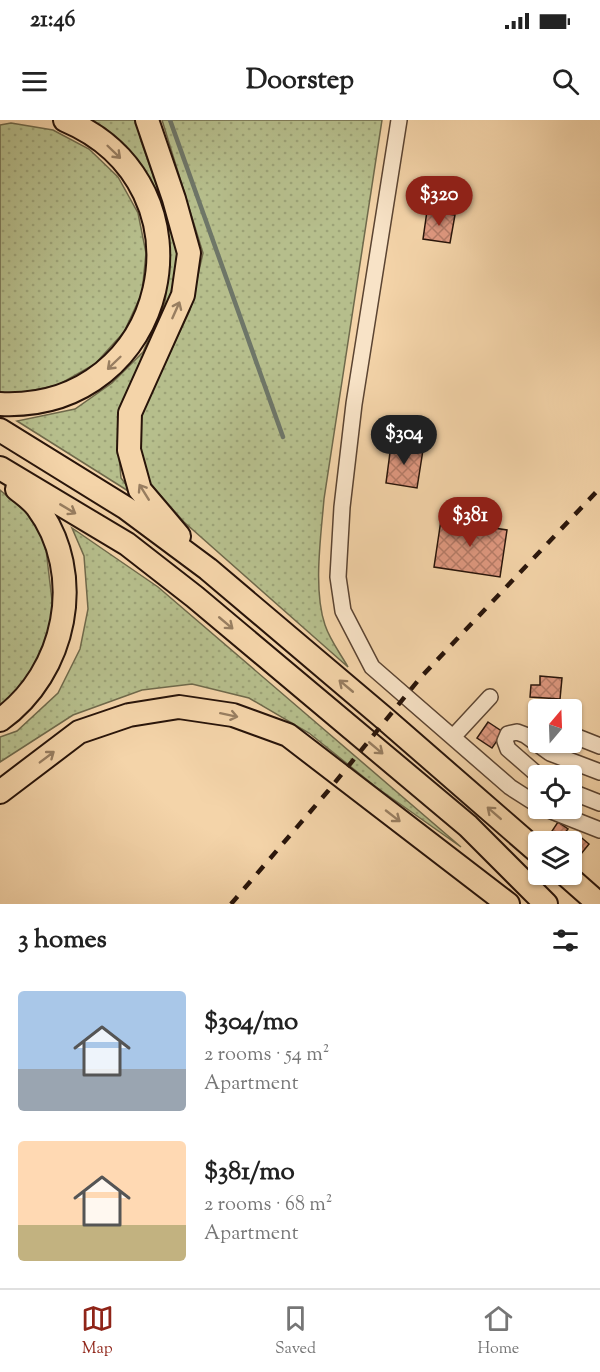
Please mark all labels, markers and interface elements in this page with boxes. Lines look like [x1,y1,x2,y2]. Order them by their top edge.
text: 21:46 [30,5,75,37]
text: Doorstep [246,62,354,101]
icon: menu [18,65,51,98]
icon: search [549,65,582,98]
one-way arrow [106,144,121,159]
pin: $320 [403,176,475,227]
text: $320 [420,181,458,210]
one-way arrow [171,302,183,320]
one-way arrow [106,356,121,370]
pin: $304 [368,415,440,466]
text: $304 [385,420,423,449]
one-way arrow [137,484,149,501]
pin: $381 [434,497,506,548]
text: $381 [452,502,488,531]
one-way arrow [59,503,76,515]
one-way arrow [218,616,233,630]
one-way arrow [339,680,355,693]
north arrow [528,699,582,753]
map controls [528,699,582,885]
one-way arrow [219,710,238,721]
one-way arrow [368,741,383,755]
one-way arrow [38,750,54,763]
button: locate [528,765,582,819]
one-way arrow [487,806,502,820]
one-way arrow [385,809,401,822]
button: layers [528,831,582,885]
text: 3 homes [18,922,107,959]
icon: filters [549,924,582,957]
text: $304/mo [204,1004,298,1041]
icon: home [66,1015,138,1087]
text: 2 rooms · 54 m² [204,1041,329,1070]
text: Apartment [204,1070,299,1099]
text: $381/mo [204,1154,295,1191]
icon: home [66,1165,138,1237]
text: 2 rooms · 68 m² [204,1191,332,1220]
text: Apartment [204,1220,299,1249]
tab: Map [81,1302,114,1361]
tab: Saved [275,1302,316,1361]
tab: Home [477,1302,519,1361]

